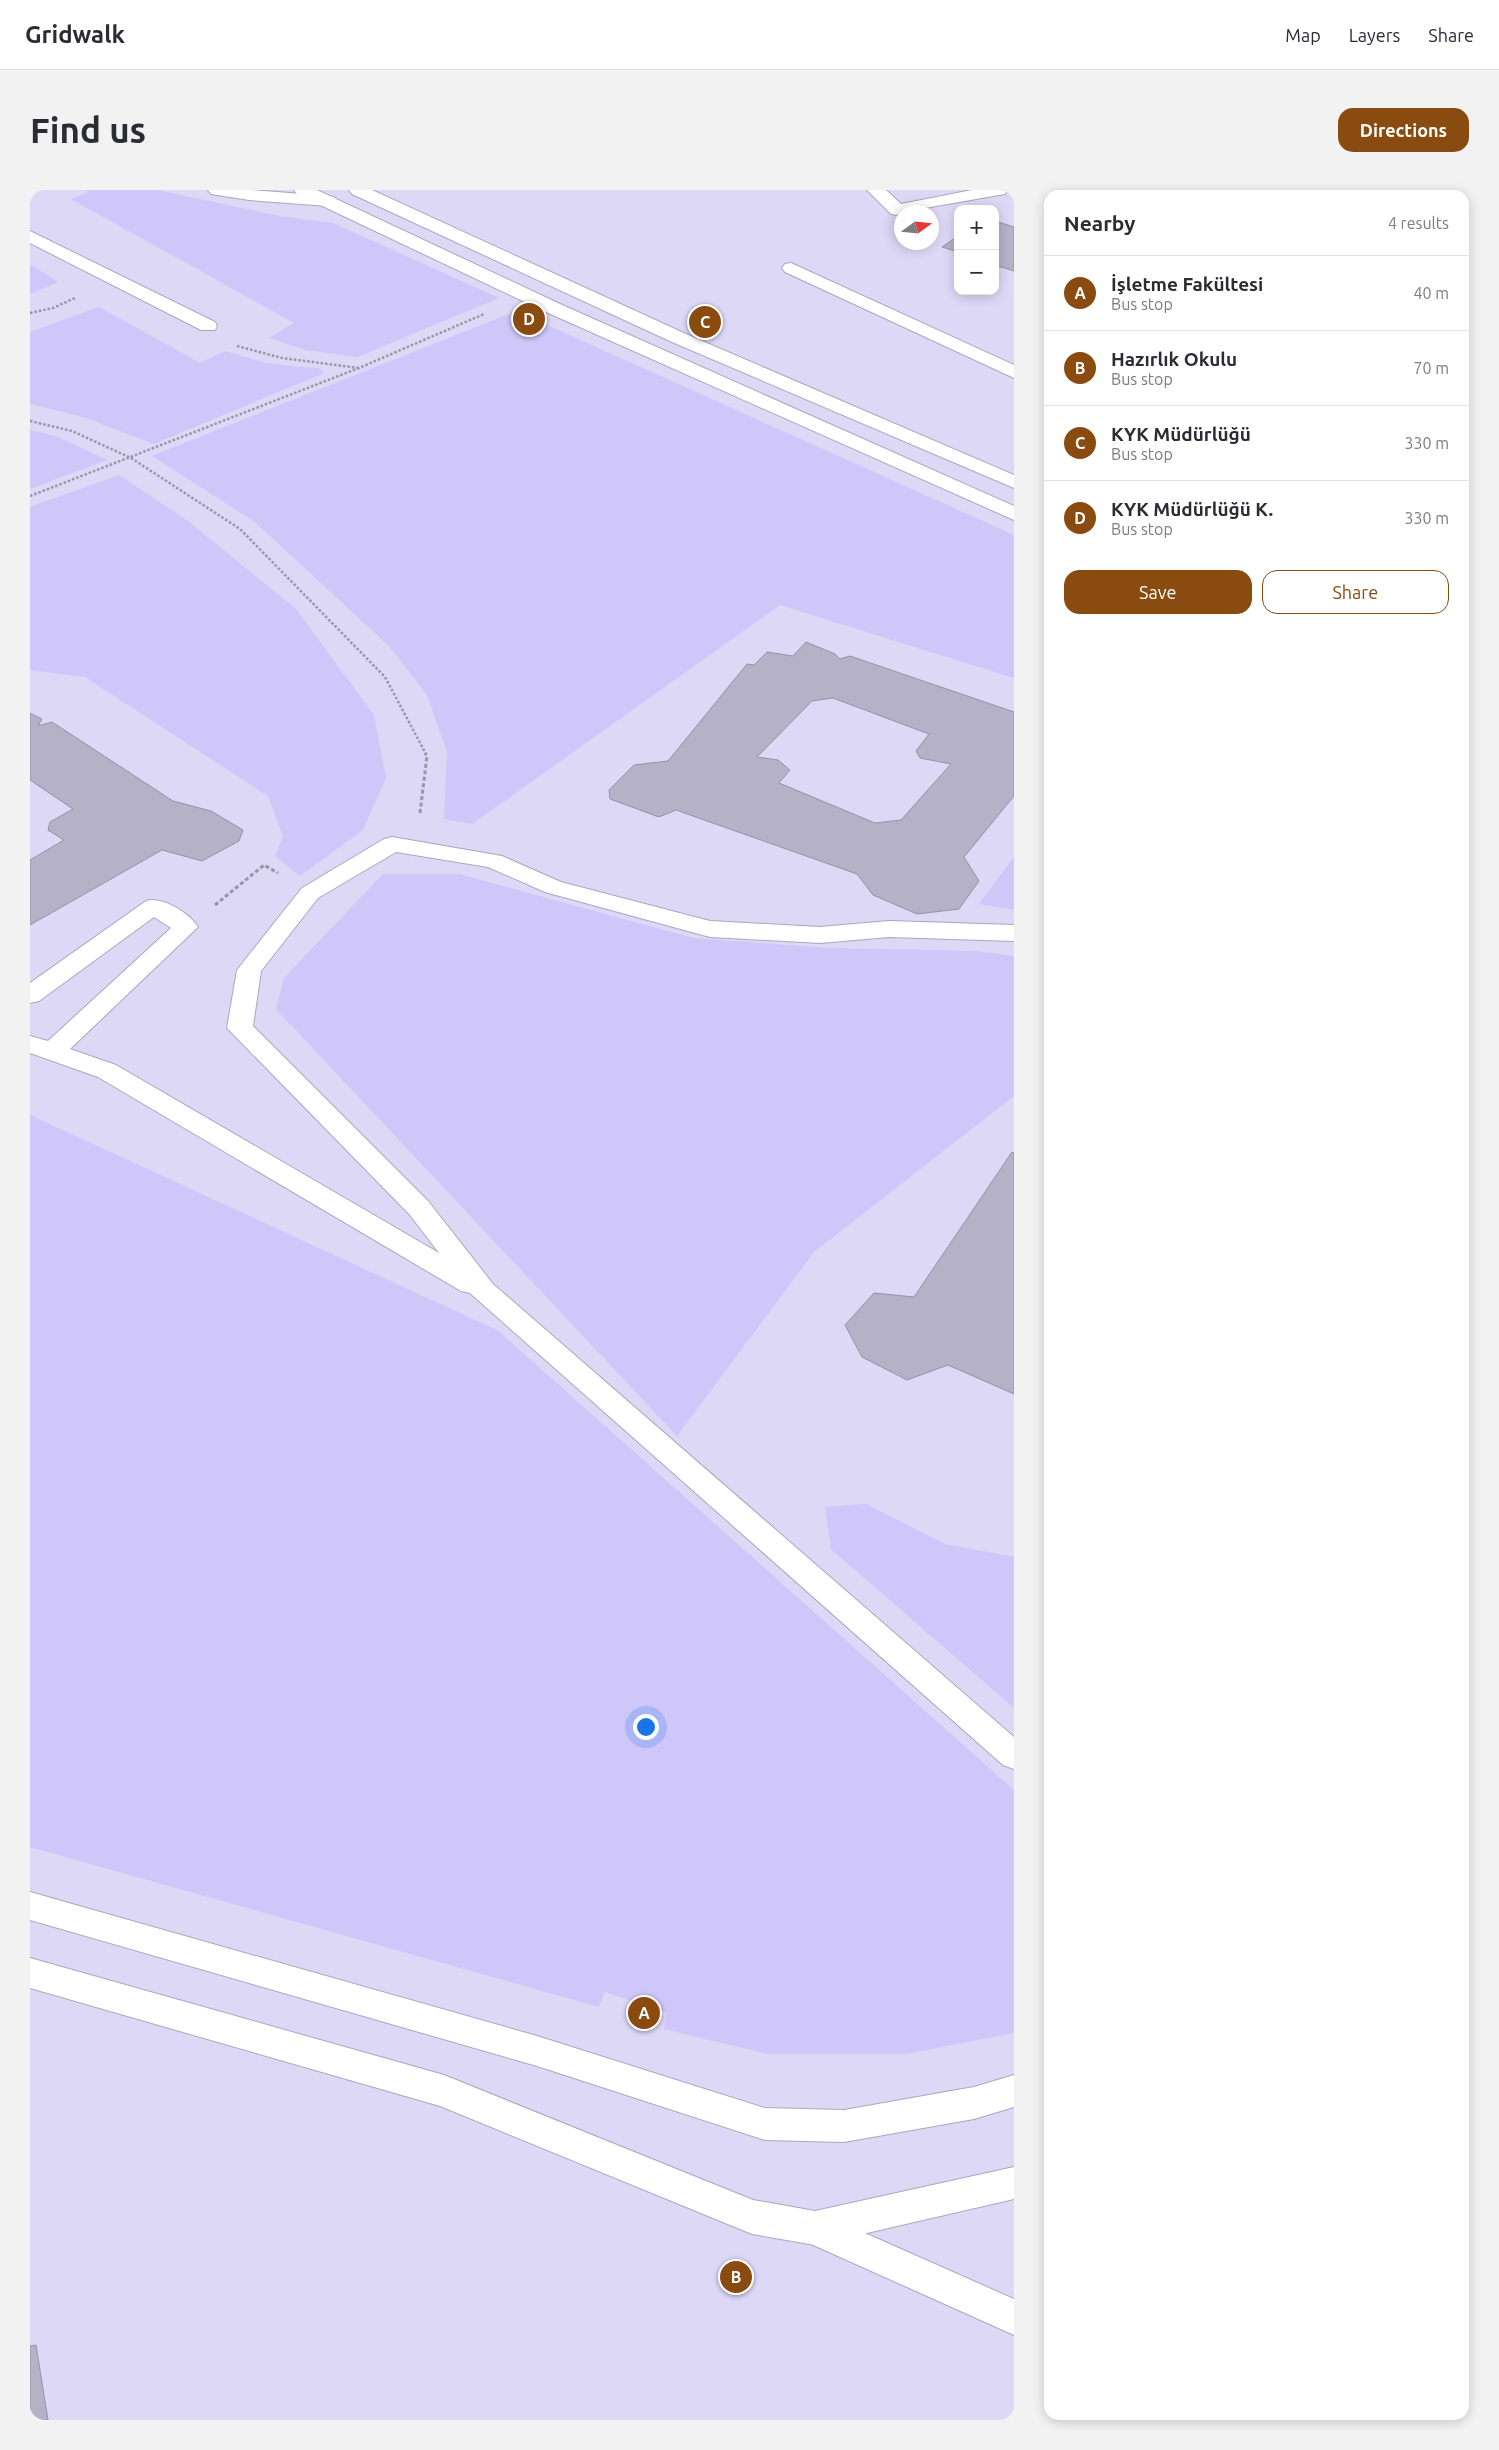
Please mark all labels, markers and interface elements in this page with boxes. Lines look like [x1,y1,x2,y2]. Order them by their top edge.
text: Gridwalk [25,21,125,48]
text: Map [1285,25,1321,45]
text: Layers [1349,25,1400,45]
text: Share [1428,25,1474,45]
button: Directions [1338,108,1469,152]
text: Find us [30,110,146,150]
north arrow [894,205,939,250]
map controls [954,205,999,295]
button: + [954,205,999,250]
text: Nearby [1064,211,1135,235]
text: 4 results [1388,214,1449,232]
button: − [954,250,999,295]
text: İşletme Fakültesi [1111,273,1263,295]
text: A [1074,284,1086,302]
text: 40 m [1413,284,1449,302]
text: Bus stop [1111,295,1173,313]
pin: D [513,300,545,338]
pin: C [689,303,721,341]
text: Hazırlık Okulu [1111,348,1237,370]
text: B [1075,359,1085,377]
text: 70 m [1413,359,1449,377]
text: Bus stop [1111,370,1173,388]
text: KYK Müdürlüğü [1111,423,1251,445]
text: C [1075,434,1085,452]
text: 330 m [1404,434,1449,452]
text: Bus stop [1111,445,1173,463]
text: KYK Müdürlüğü K. [1111,498,1273,520]
text: D [1074,509,1086,527]
text: 330 m [1404,509,1449,527]
text: Bus stop [1111,520,1173,538]
button: Save [1064,570,1252,614]
button: Share [1262,570,1449,614]
your location [633,1714,659,1740]
pin: A [628,1994,660,2032]
pin: B [720,2258,752,2296]

